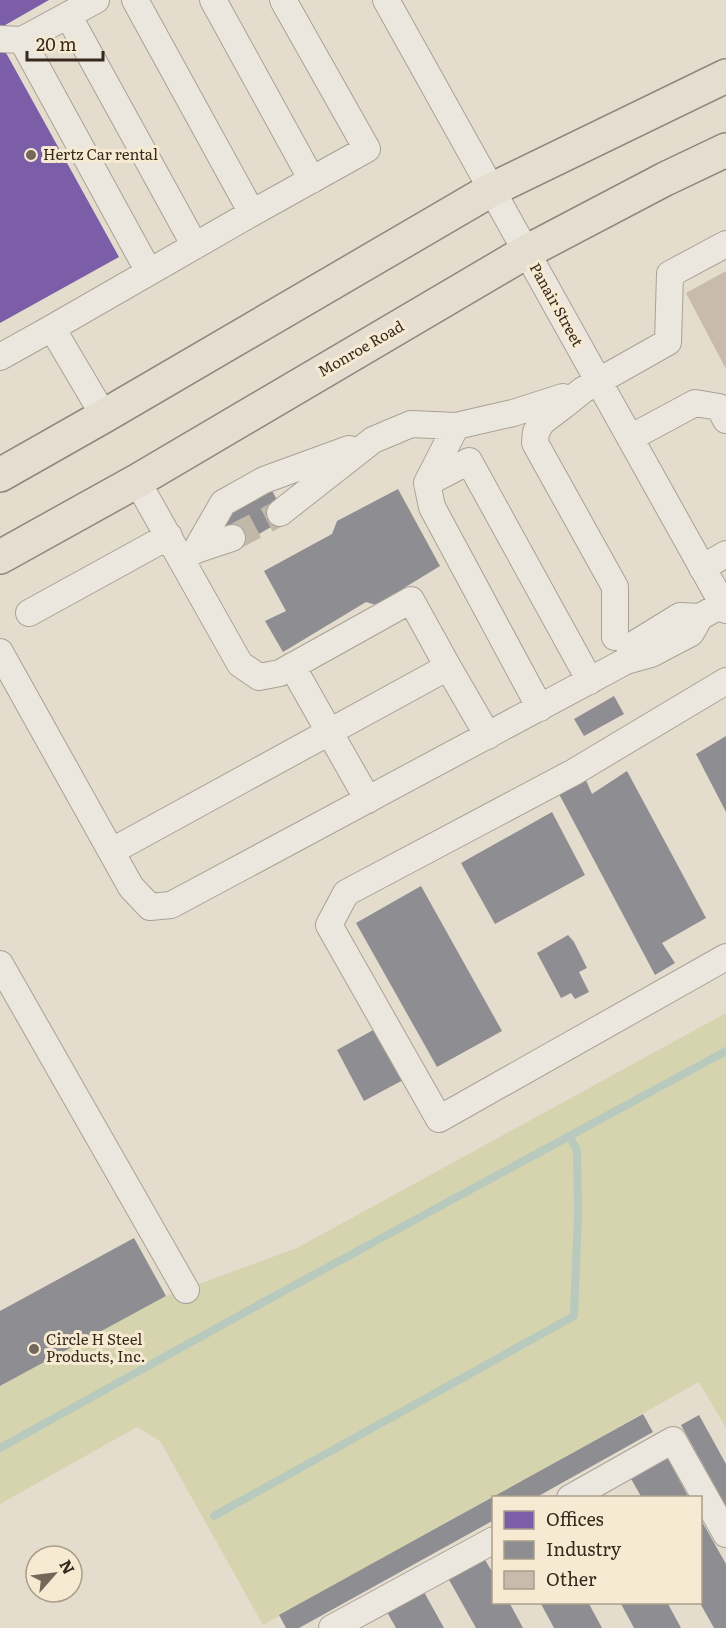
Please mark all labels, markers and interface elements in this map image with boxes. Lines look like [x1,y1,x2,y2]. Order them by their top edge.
scale bar [27,24,104,62]
text: 20 m [36,30,77,57]
place label: Hertz Car rental [43,142,158,165]
marker: Hertz Car rental [24,148,38,162]
street label: Panair Street [525,258,590,351]
street label: Monroe Road [313,314,408,382]
place label: Circle H Steel Products, Inc. [46,1327,146,1367]
marker: Circle H Steel Products, Inc. [27,1342,41,1356]
legend [492,1496,702,1604]
text: Offices [546,1505,604,1532]
text: Industry [546,1535,622,1562]
north arrow [24,1544,84,1604]
text: N [54,1555,82,1578]
text: Other [546,1565,597,1592]

